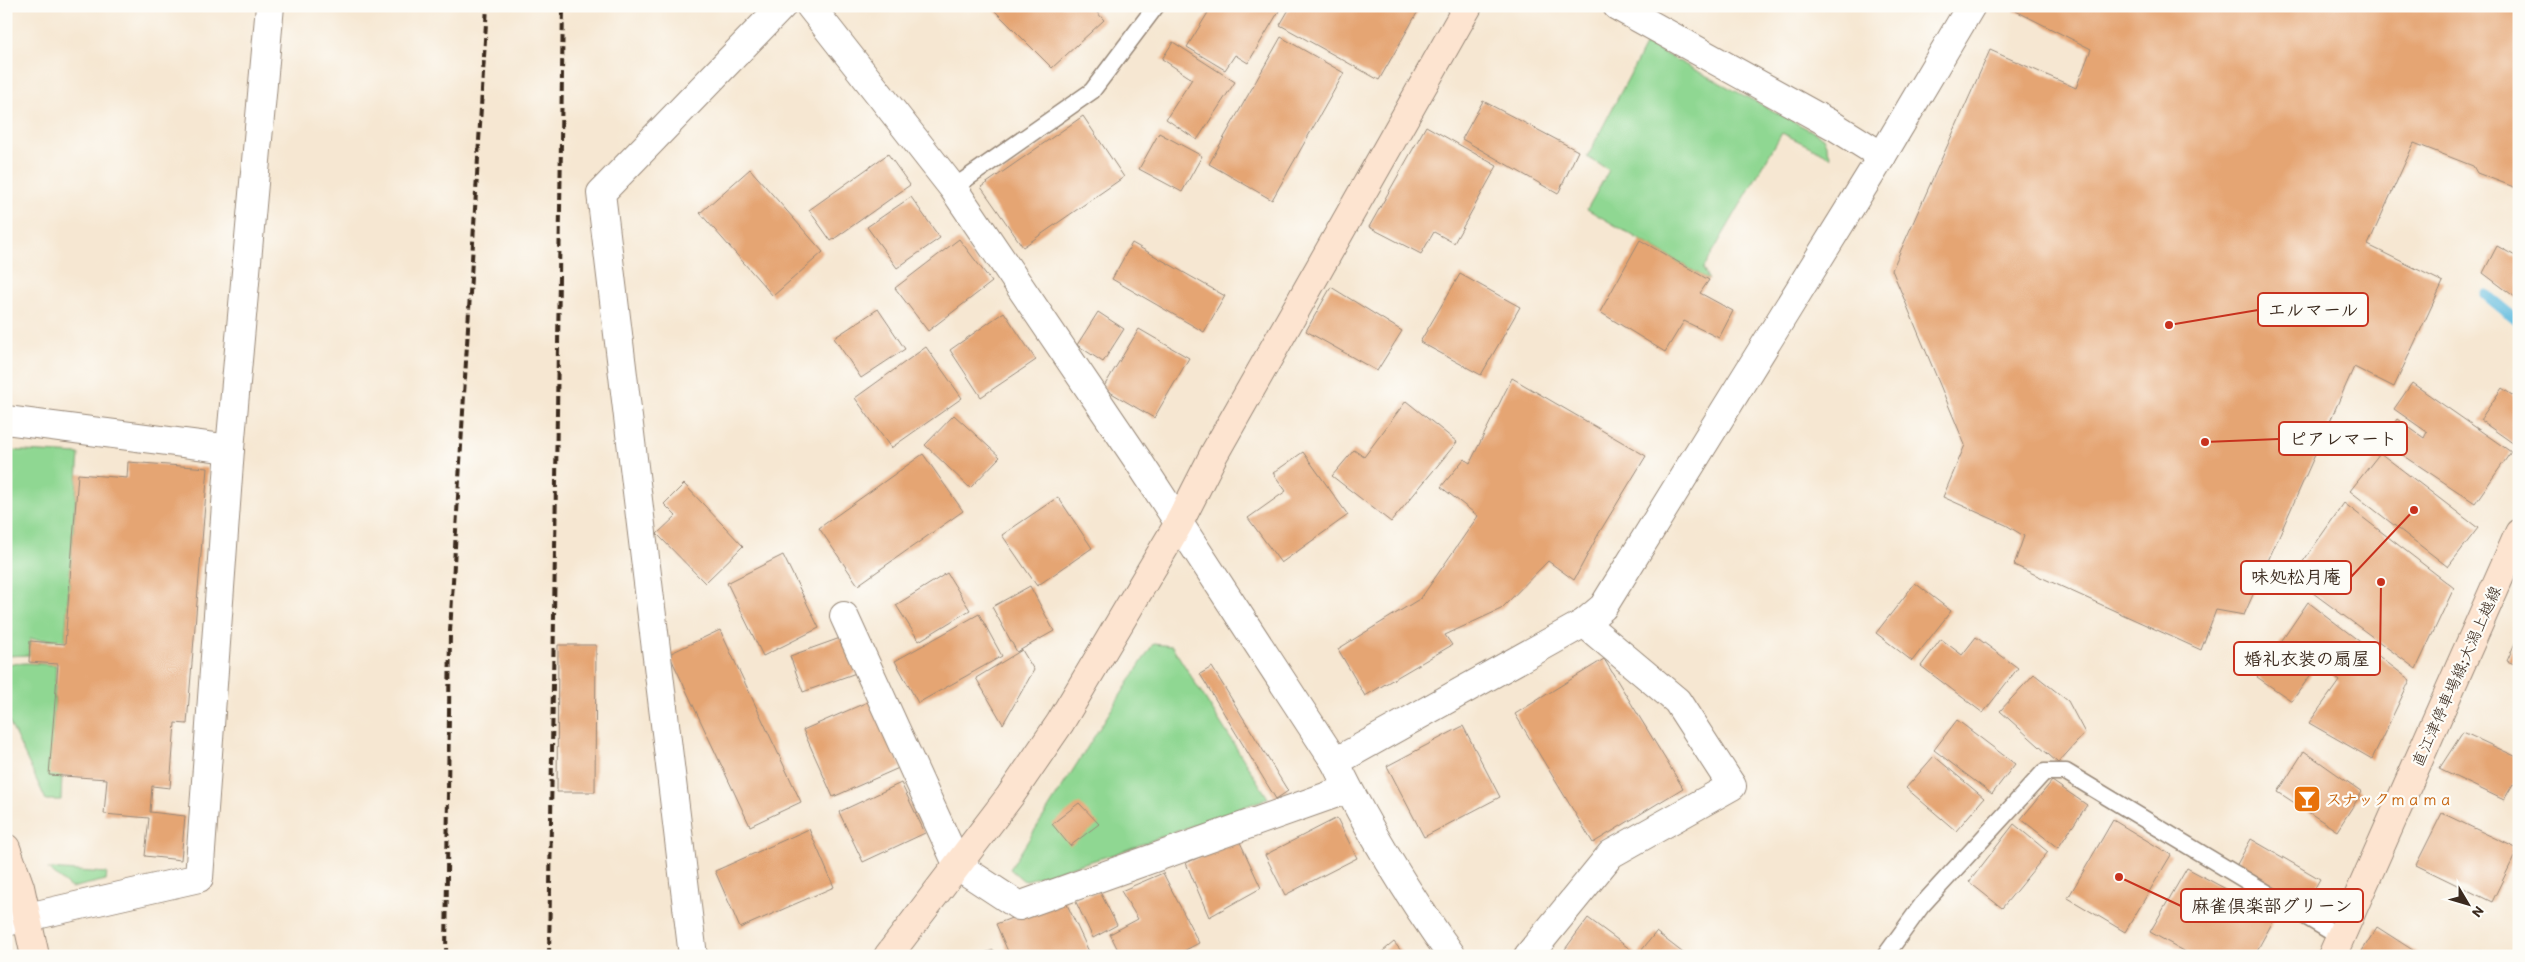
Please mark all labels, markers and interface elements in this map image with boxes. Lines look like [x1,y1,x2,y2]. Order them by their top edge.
callout: エルマール [2258,293,2368,326]
text: エルマール [2268,299,2358,321]
callout: ピアレマート [2279,422,2407,455]
text: ピアレマート [2289,428,2397,450]
callout: 味処松月庵 [2241,561,2351,594]
text: 味処松月庵 [2251,566,2341,588]
street label: 直江津停車場線;大潟上越線 [2408,583,2505,770]
callout: 婚礼衣装の扇屋 [2234,642,2380,675]
text: 婚礼衣装の扇屋 [2244,648,2370,670]
bar icon: スナックｍａｍａ [2292,784,2322,814]
place label: スナックｍａｍａ [2326,790,2454,809]
north arrow [2442,880,2492,930]
callout: 麻雀倶楽部グリーン [2181,889,2363,922]
text: 麻雀倶楽部グリーン [2192,895,2352,917]
text: N [2468,903,2487,921]

